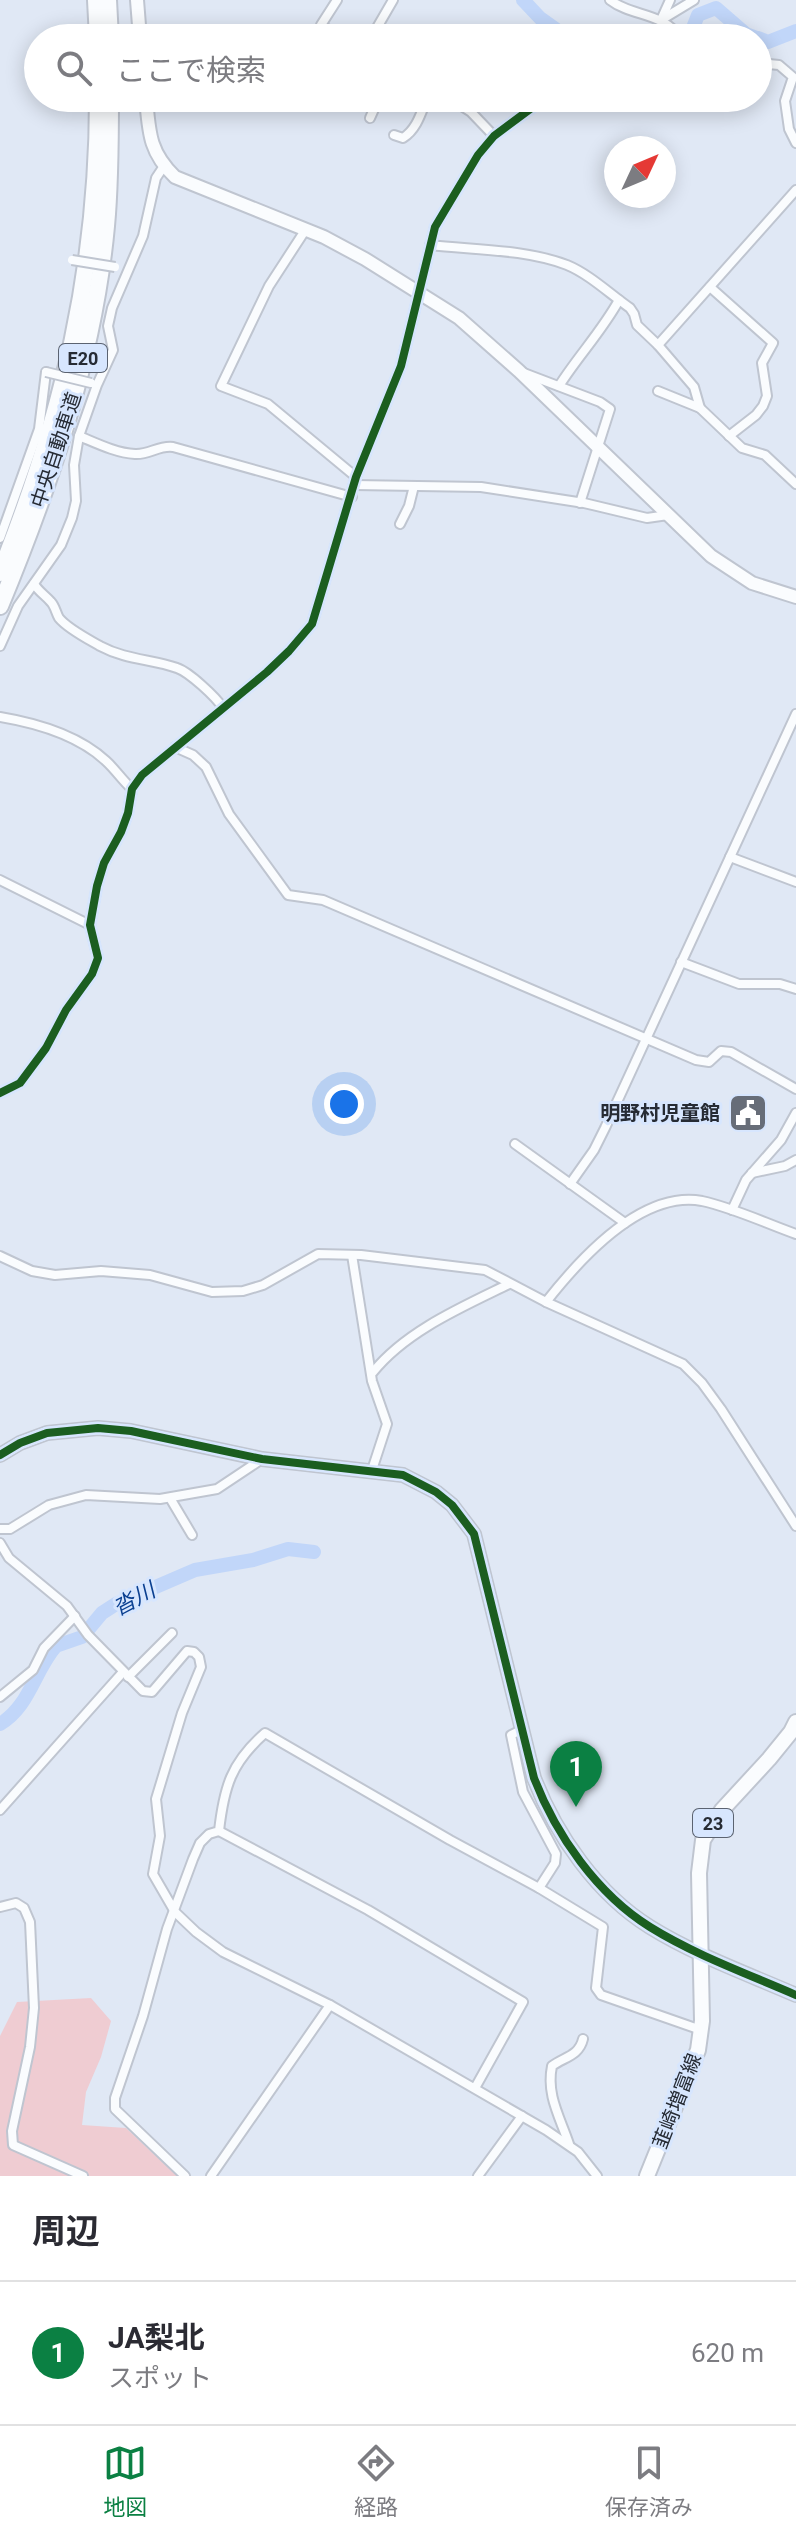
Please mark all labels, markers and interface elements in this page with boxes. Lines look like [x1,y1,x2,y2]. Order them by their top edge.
search box [24,24,772,112]
icon: search [52,46,96,90]
text: ここで検索 [116,53,266,88]
north arrow [604,136,676,208]
road number: E20 [59,344,107,372]
street label: 中央自動車道 [26,389,86,511]
your location [324,1084,364,1124]
public building icon: 明野村児童館 [727,1092,769,1134]
place label: 明野村児童館 [600,1101,720,1125]
water label: 沓川 [109,1577,161,1620]
pin: 1 [550,1741,602,1807]
road number: 23 [693,1809,733,1837]
street label: 韮崎増富線 [648,2050,706,2152]
text: 周辺 [32,2211,100,2251]
text: JA梨北 [108,2320,205,2355]
text: 1 [51,2338,65,2368]
text: 620 m [691,2338,764,2368]
text: スポット [108,2363,212,2393]
tab: 地図 [103,2441,147,2521]
tab: 経路 [354,2441,398,2521]
tab: 保存済み [605,2441,693,2521]

